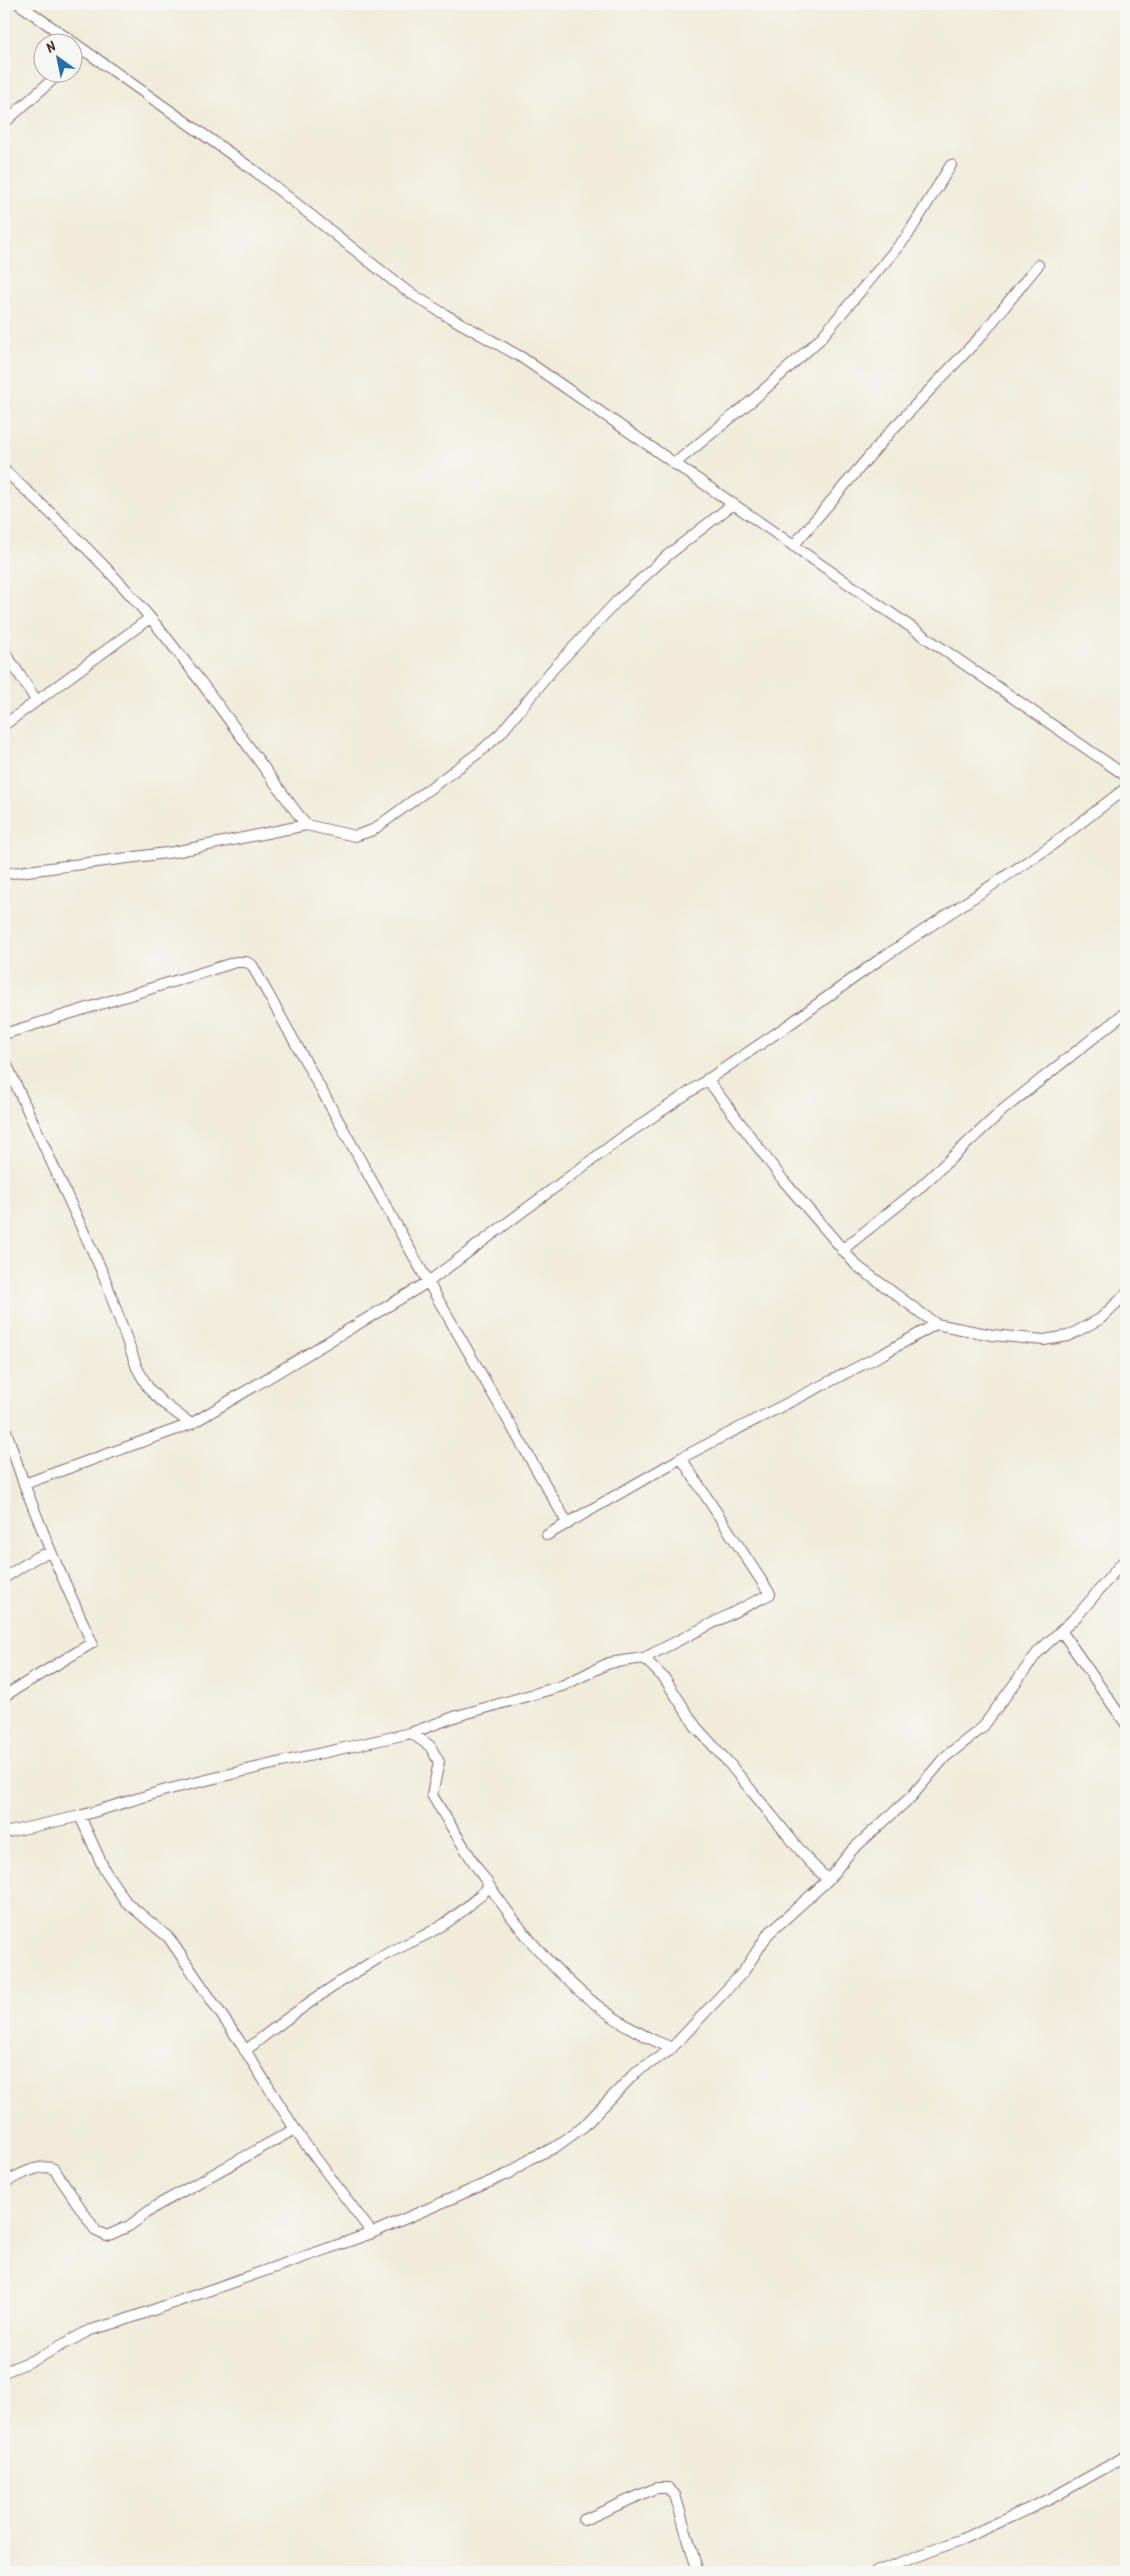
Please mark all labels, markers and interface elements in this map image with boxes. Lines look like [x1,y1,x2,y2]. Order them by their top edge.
north arrow [32,32,82,82]
text: N [42,36,61,60]

